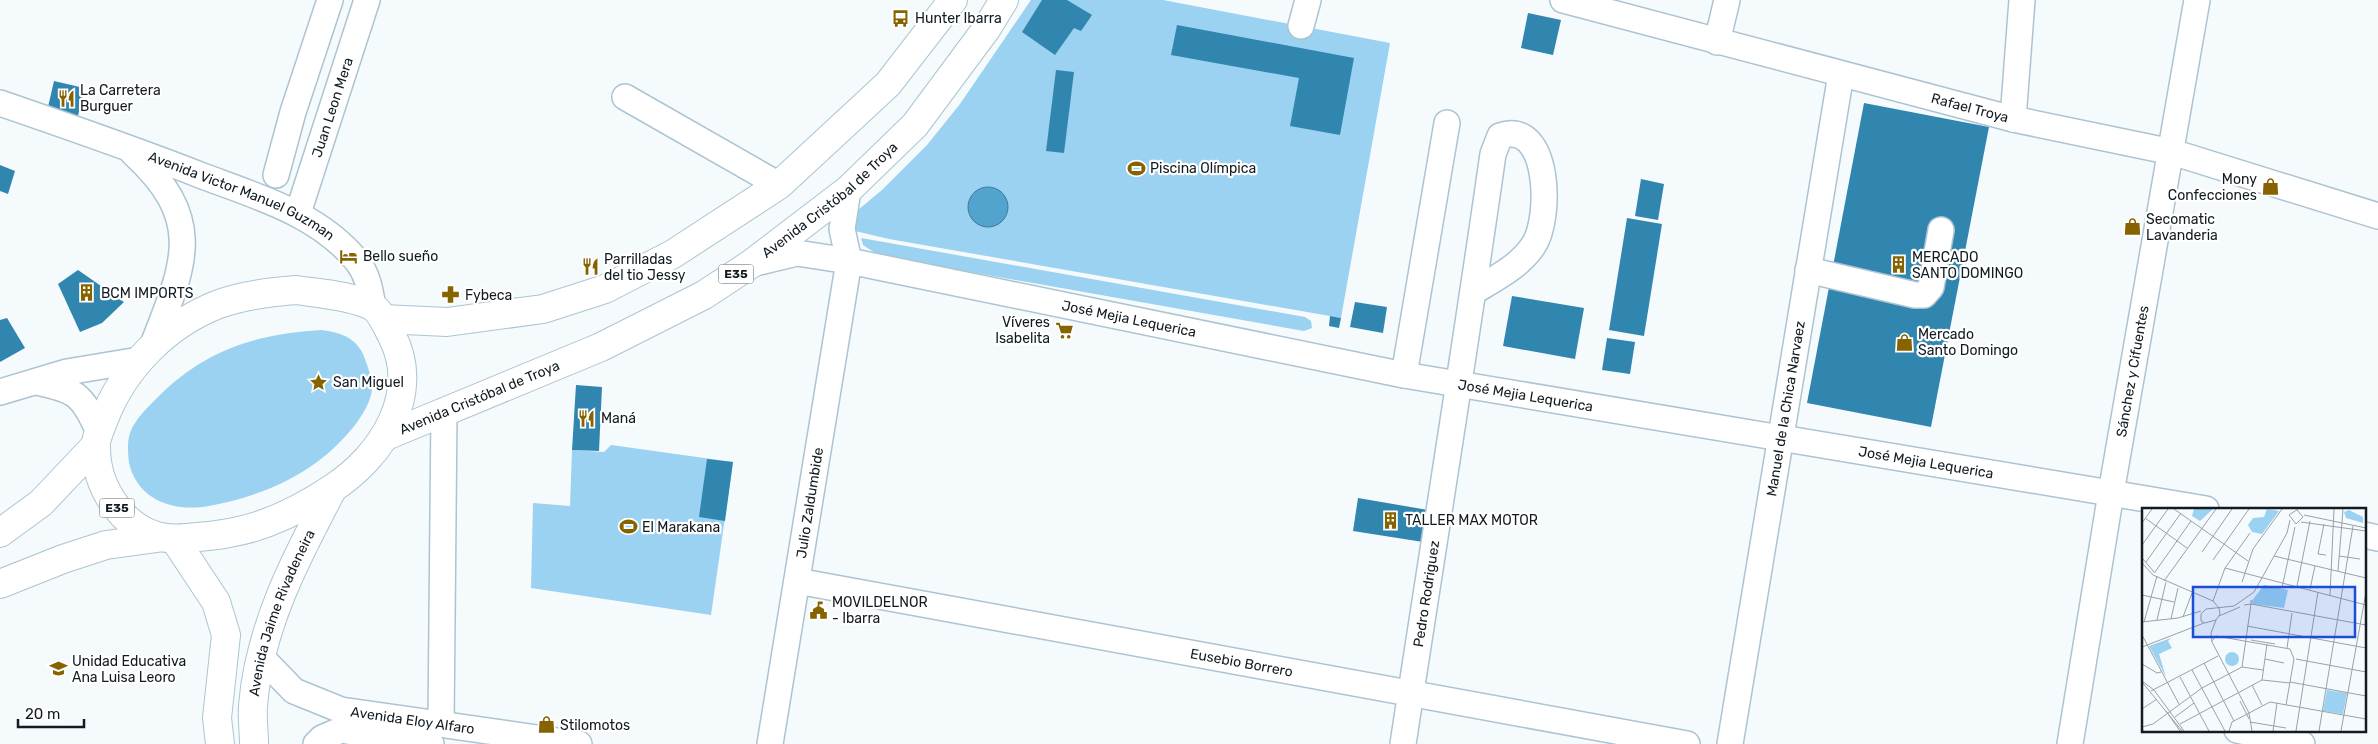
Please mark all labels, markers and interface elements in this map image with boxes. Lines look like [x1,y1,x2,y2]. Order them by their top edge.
bus stop icon: Hunter Ibarra [891,8,911,28]
place label: Hunter Ibarra [915,10,1002,27]
street label: Juan Leon Mera [308,55,356,160]
place label: La Carretera Burguer [80,82,161,115]
restaurant icon: La Carretera Burguer [56,88,76,108]
street label: Rafael Troya [1929,89,2011,126]
street label: Avenida Cristóbal de Troya [758,138,901,261]
street label: Avenida Victor Manuel Guzman [146,148,338,244]
sports icon: Piscina Olímpica [1126,158,1146,178]
place label: Piscina Olímpica [1150,160,1256,177]
place label: Mony Confecciones [2168,171,2257,204]
shop icon: Mony Confecciones [2261,177,2281,197]
place label: Secomatic Lavanderia [2146,211,2218,244]
shop icon: Secomatic Lavanderia [2122,217,2142,237]
hotel icon: Bello sueño [339,246,359,266]
place label: Bello sueño [363,248,438,265]
place label: MERCADO SANTO DOMINGO [1912,249,2023,282]
place label: Parrilladas del tio Jessy [604,251,686,284]
building icon: MERCADO SANTO DOMINGO [1888,255,1908,275]
restaurant icon: Parrilladas del tio Jessy [580,257,600,277]
road number: E35 [718,264,754,284]
building icon: BCM IMPORTS [77,283,97,303]
place label: BCM IMPORTS [101,285,194,302]
pharmacy icon: Fybeca [441,285,461,305]
place label: Fybeca [465,287,512,304]
street label: José Mejia Lequerica [1060,296,1198,341]
street label: Sánchez y Cifuentes [2112,304,2152,438]
place label: Víveres Isabelita [995,314,1050,347]
street label: Manuel de la Chica Narvaez [1763,319,1808,498]
supermarket icon: Víveres Isabelita [1054,320,1074,340]
place label: Mercado Santo Domingo [1918,326,2018,359]
shop icon: Mercado Santo Domingo [1894,332,1914,352]
street label: Avenida Cristóbal de Troya [397,357,562,438]
place icon: San Miguel [309,372,329,392]
place label: San Miguel [333,374,404,391]
street label: José Mejia Lequerica [1457,376,1594,415]
restaurant icon: Maná [577,408,597,428]
place label: Maná [601,410,636,427]
street label: José Mejia Lequerica [1857,443,1995,482]
street label: Julio Zaldumbide [793,446,827,560]
road number: E35 [100,498,134,518]
inset map [2142,508,2366,732]
building icon: TALLER MAX MOTOR [1381,510,1401,530]
place label: TALLER MAX MOTOR [1405,512,1538,529]
sports icon: El Marakana [618,517,638,537]
place label: El Marakana [642,519,720,536]
street label: Avenida Jaime Rivadeneira [245,527,318,697]
street label: Pedro Rodriguez [1410,539,1443,648]
place label: MOVILDELNOR - Ibarra [832,594,928,627]
public building icon: MOVILDELNOR - Ibarra [808,600,828,620]
street label: Eusebio Borrero [1189,645,1294,680]
place label: Unidad Educativa Ana Luisa Leoro [72,653,186,686]
school or university icon: Unidad Educativa Ana Luisa Leoro [48,659,68,679]
scale bar [18,696,84,728]
street label: Avenida Eloy Alfaro [350,703,476,737]
text: 20 m [25,705,60,723]
shop icon: Stilomotos [536,715,556,735]
place label: Stilomotos [560,717,630,734]

